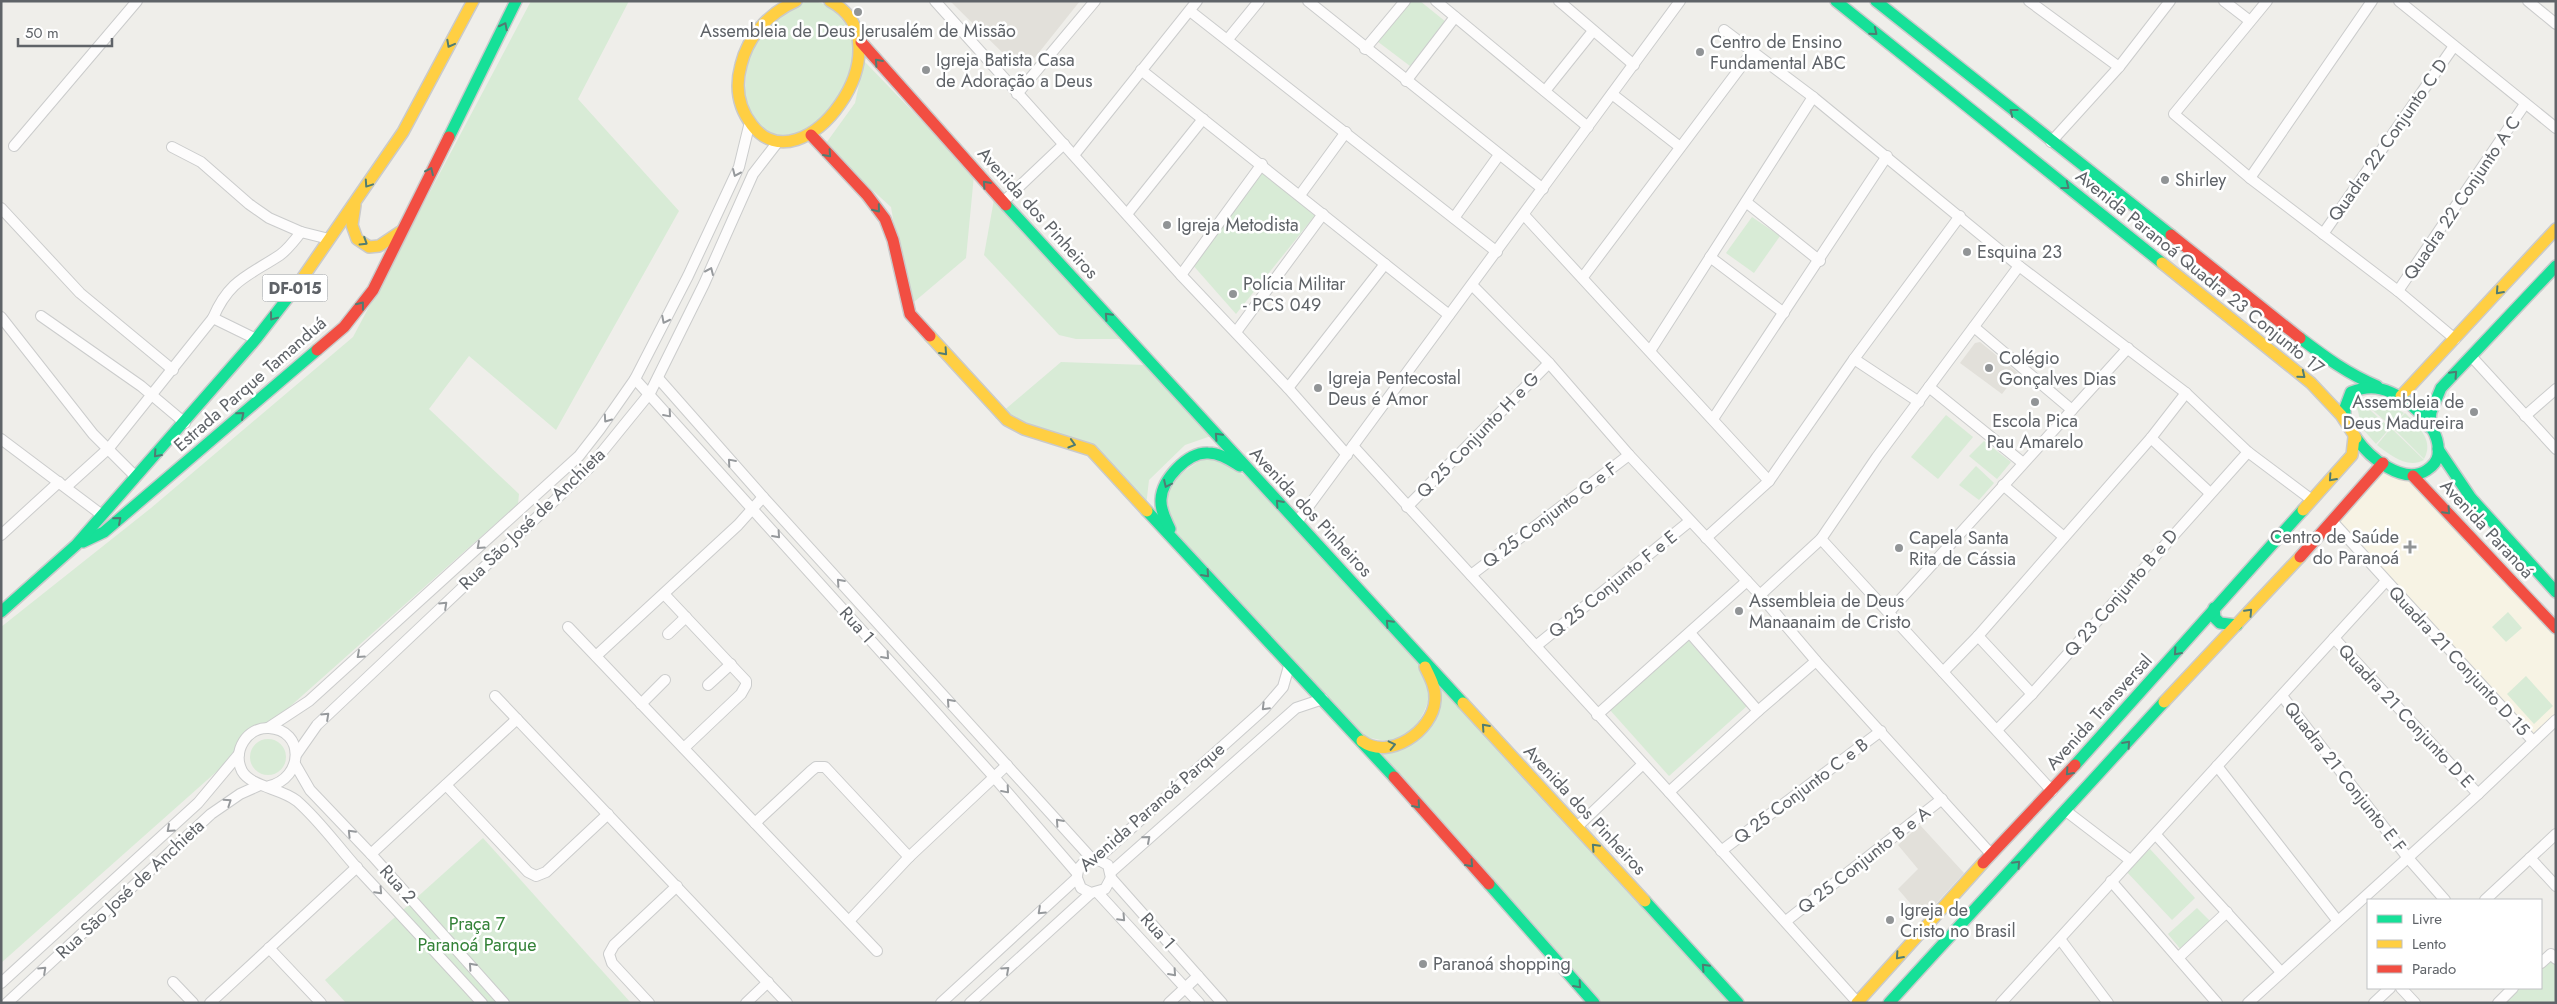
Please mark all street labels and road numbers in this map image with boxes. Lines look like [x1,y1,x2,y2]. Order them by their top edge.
street label: Quadra 22 Conjunto C D [2322,53,2454,227]
street label: Quadra 22 Conjunto A C [2397,111,2527,285]
street label: Avenida dos Pinheiros [972,141,1104,285]
street label: Avenida Paranoá Quadra 23 Conjunto 17 [2070,163,2330,381]
road number: DF-015 [262,274,328,302]
street label: Estrada Parque Tamanduá [168,310,332,458]
street label: Q 25 Conjunto H e G [1411,366,1545,504]
street label: Avenida dos Pinheiros [1244,441,1378,583]
street label: Rua São José de Anchieta [453,442,611,596]
street label: Q 25 Conjunto G e F [1477,456,1623,574]
street label: Avenida Paranoá [2434,474,2540,584]
street label: Q 23 Conjunto B e D [2058,523,2184,663]
street label: Q 25 Conjunto F e E [1543,524,1683,644]
street label: Quadra 21 Conjunto D 15 [2382,580,2536,742]
street label: Rua 1 [833,601,881,649]
street label: Quadra 21 Conjunto D E [2332,638,2480,794]
street label: Avenida Transversal [2040,648,2158,776]
street label: Quadra 21 Conjunto E F [2278,696,2412,858]
street label: Q 25 Conjunto C e B [1728,732,1874,850]
street label: Avenida Paranoá Parque [1073,736,1231,878]
street label: Avenida dos Pinheiros [1518,739,1652,881]
street label: Q 25 Conjunto B e A [1792,800,1936,920]
street label: Rua São José de Anchieta [50,813,210,965]
street label: Rua 2 [374,859,422,909]
street label: Rua 1 [1134,907,1182,955]

